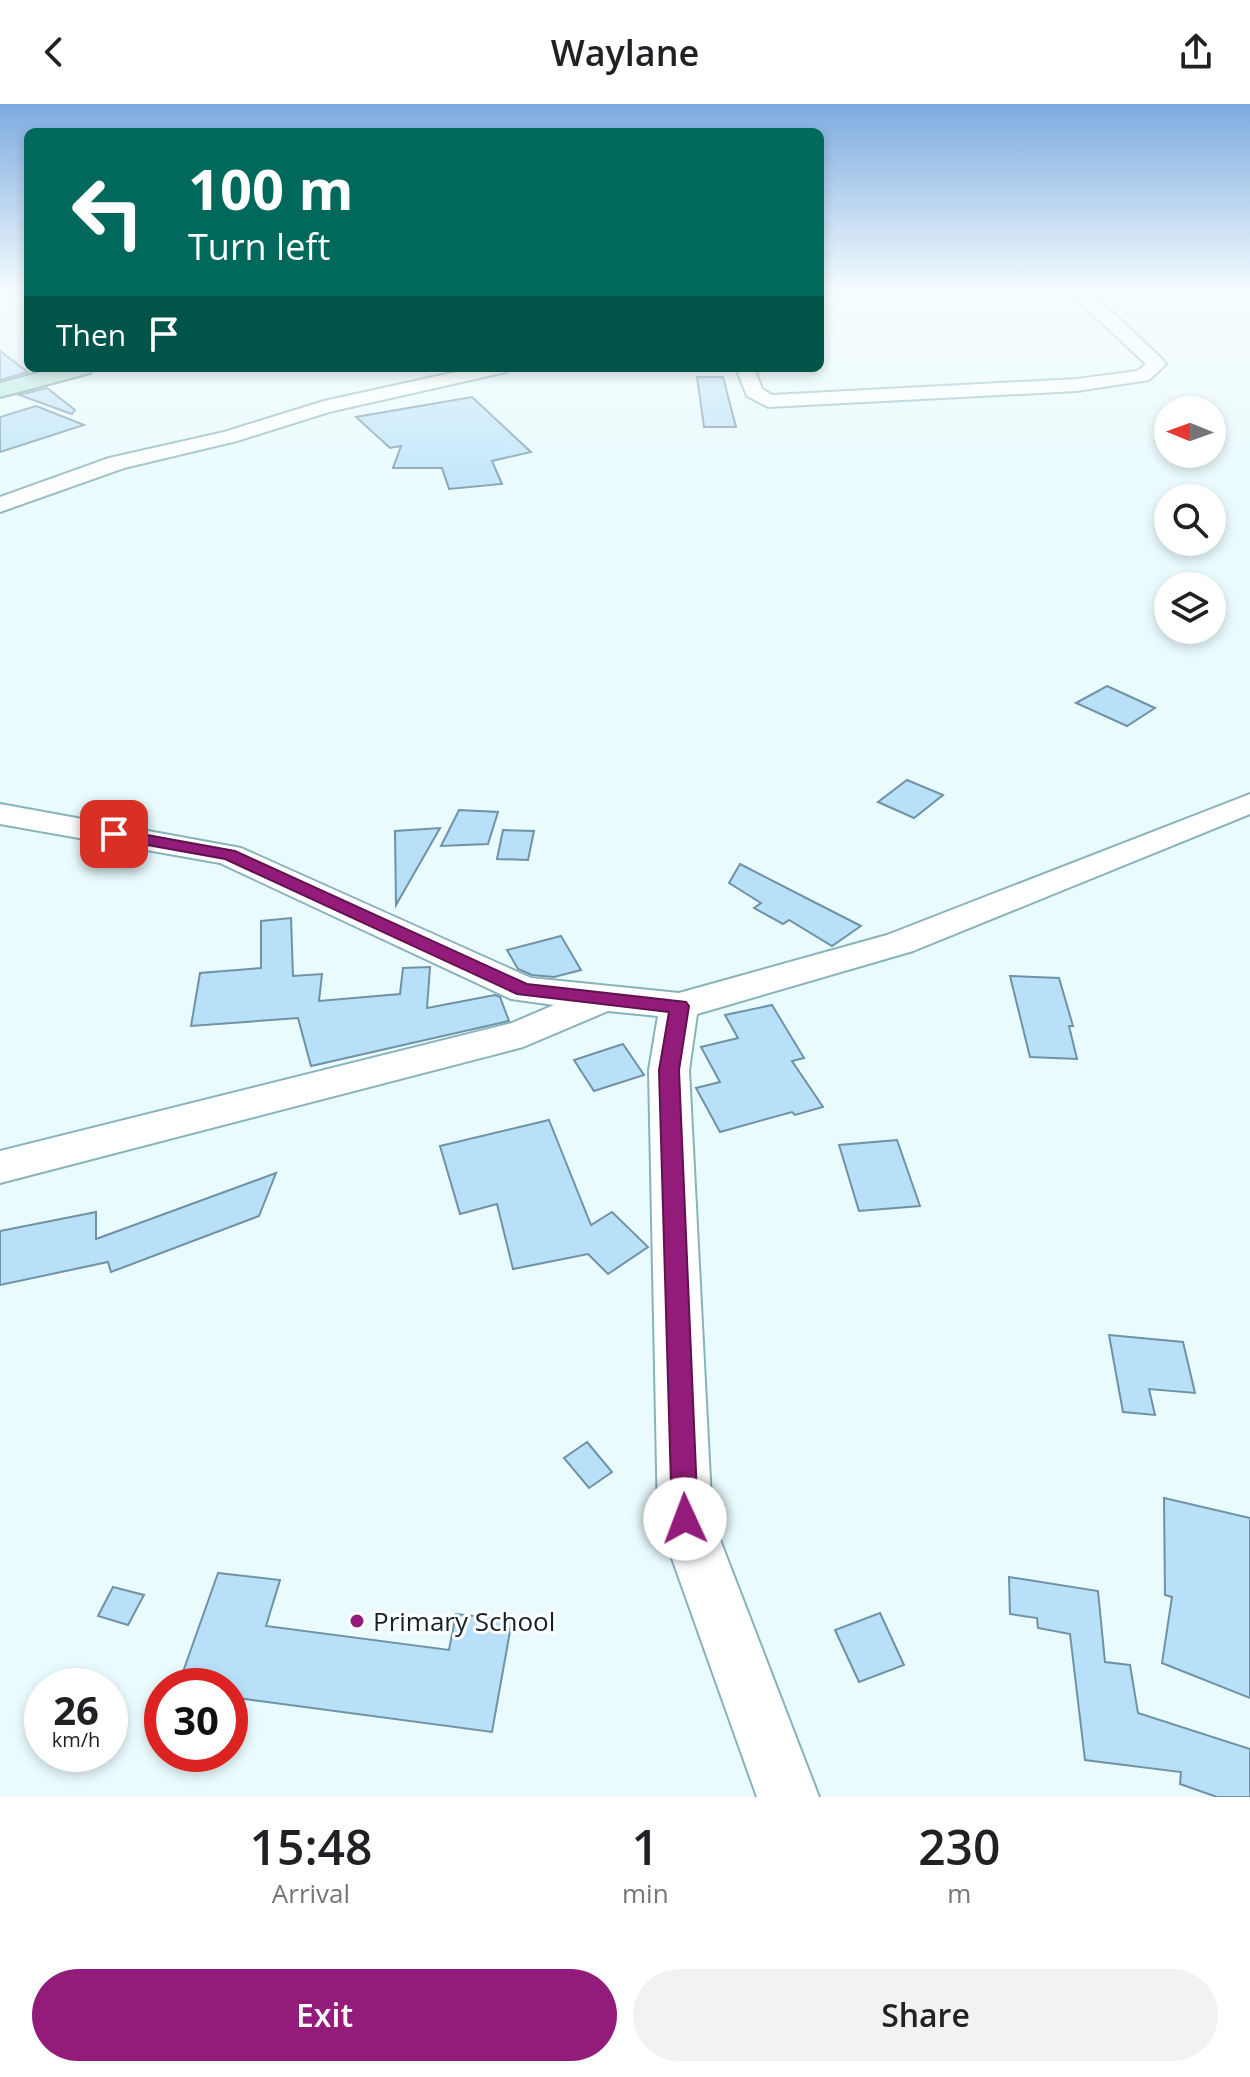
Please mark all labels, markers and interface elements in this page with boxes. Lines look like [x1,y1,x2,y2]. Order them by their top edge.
text: Waylane [551,28,699,77]
icon: back [32,30,76,74]
icon: share [1174,30,1218,74]
text: 100 m [188,150,354,226]
icon: left [56,160,160,264]
text: Turn left [188,222,330,271]
icon: arrive [142,312,186,356]
text: Then [56,314,126,355]
north arrow [1154,396,1226,468]
map controls [1154,396,1226,644]
button: search [1154,484,1226,556]
button: layers [1154,572,1226,644]
pin [80,800,148,868]
icon: arrive [92,812,136,856]
position arrow [643,1477,727,1561]
place label: Primary School [373,1603,555,1639]
marker: Primary School [348,1612,366,1630]
speed limit sign: 30 [144,1668,248,1772]
text: 26 [53,1682,99,1737]
text: km/h [52,1726,100,1753]
text: 15:48 [250,1814,372,1879]
text: 1 [632,1814,659,1879]
text: 230 [918,1814,1000,1879]
text: Arrival [272,1875,350,1911]
text: min [622,1875,669,1911]
text: m [947,1875,971,1911]
button: Exit [32,1969,617,2061]
button: Share [633,1969,1218,2061]

